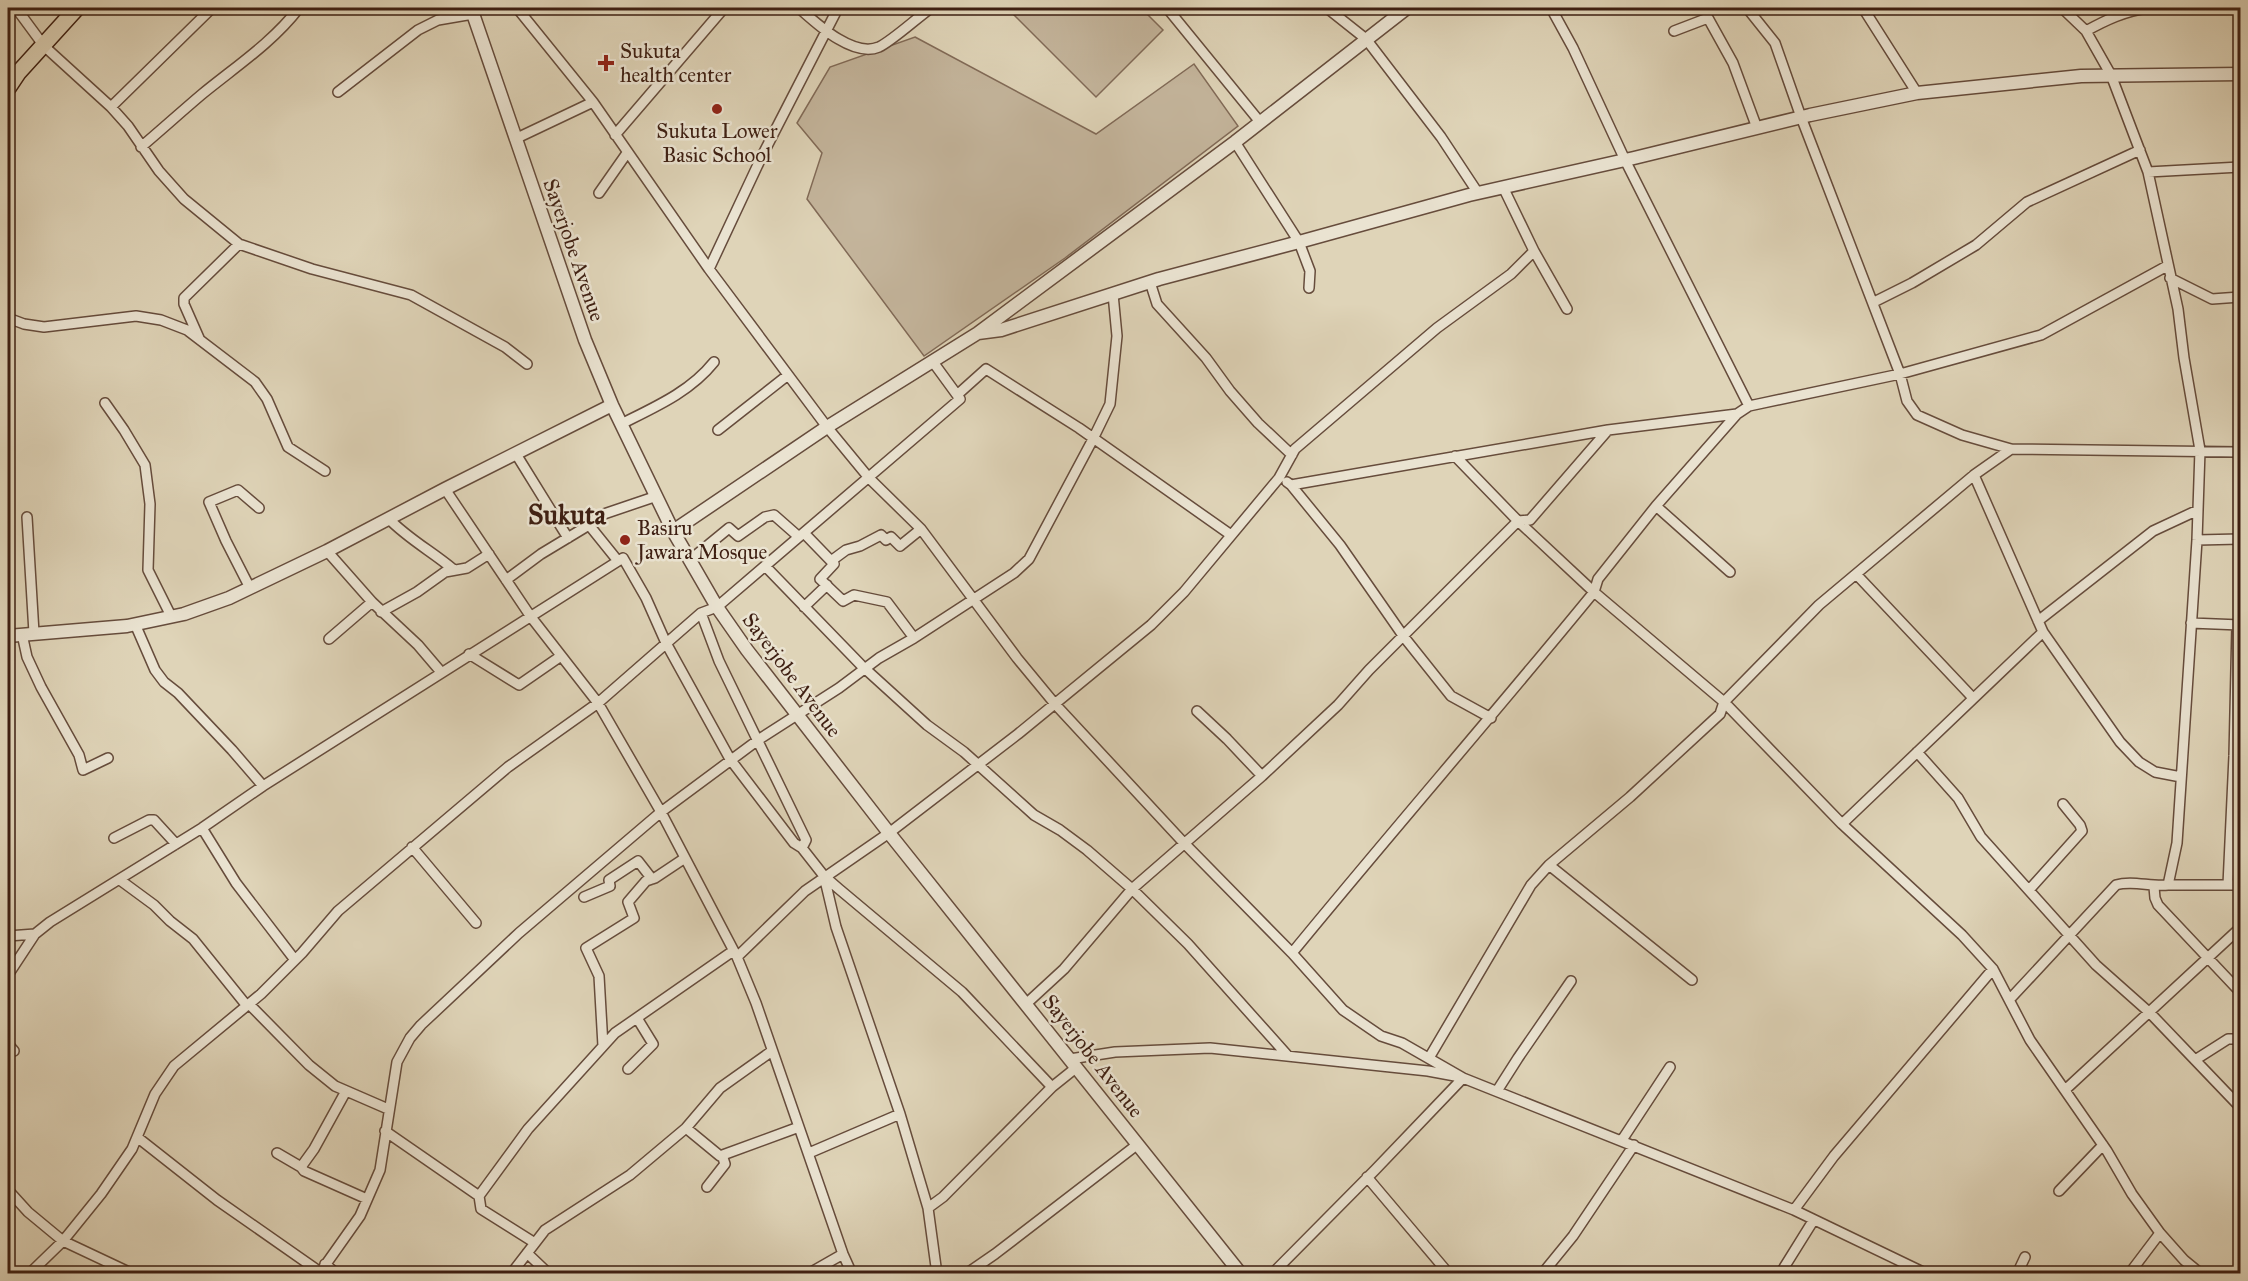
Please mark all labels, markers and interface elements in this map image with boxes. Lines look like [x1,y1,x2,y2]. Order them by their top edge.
place label: Sukuta health center [620,38,732,88]
marker: Sukuta health center [597,54,615,72]
marker: Sukuta Lower Basic School [710,102,724,116]
place label: Sukuta Lower Basic School [656,118,778,168]
street label: Sayerjobe Avenue [537,175,611,325]
district label: Sukuta [528,498,606,531]
place label: Basiru Jawara Mosque [635,515,768,565]
marker: Basiru Jawara Mosque [618,533,632,547]
street label: Sayerjobe Avenue [737,608,847,743]
street label: Sayerjobe Avenue [1037,989,1149,1123]

